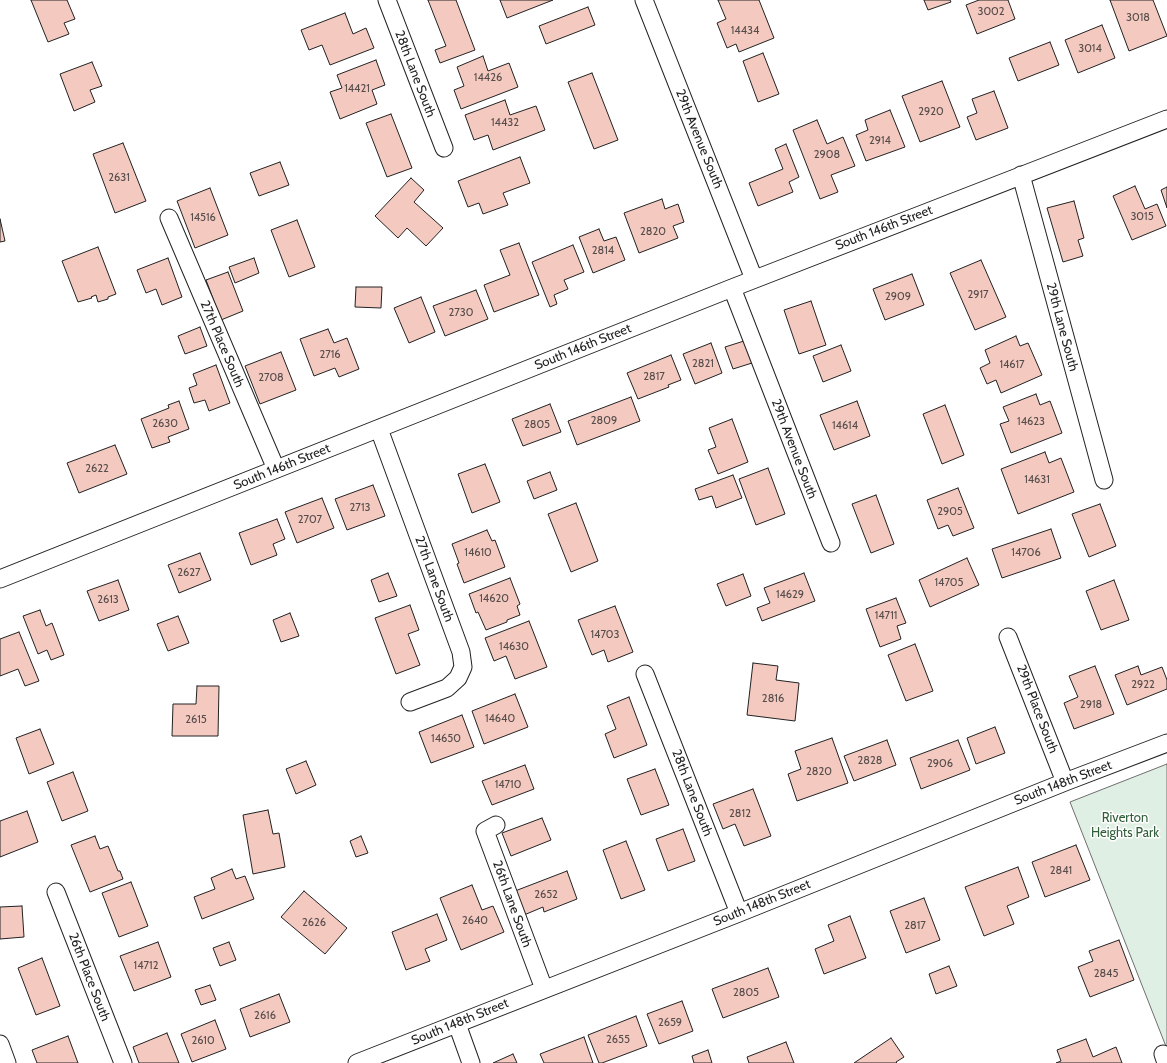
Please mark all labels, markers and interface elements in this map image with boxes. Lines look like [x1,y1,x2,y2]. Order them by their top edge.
house number: 3002 [977,5,1005,19]
house number: 3018 [1126,11,1150,25]
house number: 14434 [731,24,759,38]
street label: 28th Lane South [391,28,439,120]
house number: 3014 [1078,42,1102,56]
house number: 14426 [474,71,502,85]
house number: 14421 [344,82,370,96]
street label: 29th Avenue South [672,87,726,191]
house number: 2920 [918,105,944,119]
house number: 14432 [491,116,519,130]
house number: 2914 [869,134,891,148]
house number: 2908 [814,148,840,162]
house number: 2631 [108,171,130,185]
street label: South 146th Street [833,202,935,254]
house number: 3015 [1130,210,1154,224]
house number: 14516 [190,211,216,225]
house number: 2820 [640,225,666,239]
house number: 2814 [592,244,614,258]
street label: 29th Lane South [1043,281,1081,373]
house number: 2917 [967,288,989,302]
house number: 2909 [885,290,911,304]
street label: 27th Place South [197,298,247,390]
house number: 2730 [449,306,473,320]
street label: South 146th Street [532,321,634,373]
house number: 2716 [319,348,341,362]
house number: 2821 [692,357,714,371]
house number: 14617 [999,358,1025,372]
house number: 2817 [643,370,665,384]
house number: 2708 [258,371,284,385]
street label: 29th Avenue South [768,397,820,501]
house number: 2809 [591,414,617,428]
house number: 14623 [1017,415,1045,429]
house number: 2630 [152,417,178,431]
house number: 2805 [524,418,550,432]
house number: 14614 [832,419,858,433]
street label: South 146th Street [231,441,333,493]
house number: 2622 [85,462,109,476]
house number: 14631 [1024,473,1050,487]
house number: 2713 [350,501,370,515]
house number: 2905 [937,505,963,519]
house number: 2707 [298,513,322,527]
street label: 27th Lane South [411,534,457,624]
house number: 14610 [464,546,492,560]
house number: 14706 [1011,546,1041,560]
house number: 2627 [177,566,201,580]
house number: 14705 [934,576,964,590]
house number: 14629 [776,588,804,602]
house number: 14620 [479,592,509,606]
house number: 2613 [97,593,119,607]
house number: 14711 [875,609,897,623]
house number: 14703 [590,628,620,642]
house number: 14630 [499,640,529,654]
street label: 29th Place South [1013,663,1061,755]
house number: 2922 [1131,678,1155,692]
house number: 2816 [762,692,784,706]
house number: 2918 [1080,698,1102,712]
house number: 14640 [485,712,515,726]
house number: 2615 [185,713,207,727]
house number: 14650 [431,732,461,746]
street label: 28th Lane South [668,747,716,839]
house number: 2828 [858,754,882,768]
house number: 2906 [927,757,953,771]
street label: South 148th Street [1012,757,1114,809]
house number: 2820 [806,765,832,779]
house number: 14710 [495,778,521,792]
house number: 2812 [729,807,751,821]
park label: Riverton Heights Park [1091,810,1159,841]
street label: 26th Lane South [489,859,535,949]
house number: 2841 [1050,864,1072,878]
street label: South 148th Street [711,876,813,930]
house number: 2652 [534,888,558,902]
house number: 2640 [462,914,488,928]
house number: 2626 [302,916,326,930]
house number: 2817 [904,919,926,933]
street label: 26th Place South [65,931,113,1023]
house number: 14712 [134,959,158,973]
house number: 2845 [1094,967,1118,981]
house number: 2805 [733,986,759,1000]
street label: South 148th Street [409,995,511,1049]
house number: 2616 [254,1009,276,1023]
house number: 2659 [658,1016,682,1030]
house number: 2655 [606,1033,630,1047]
house number: 2610 [191,1034,215,1048]

